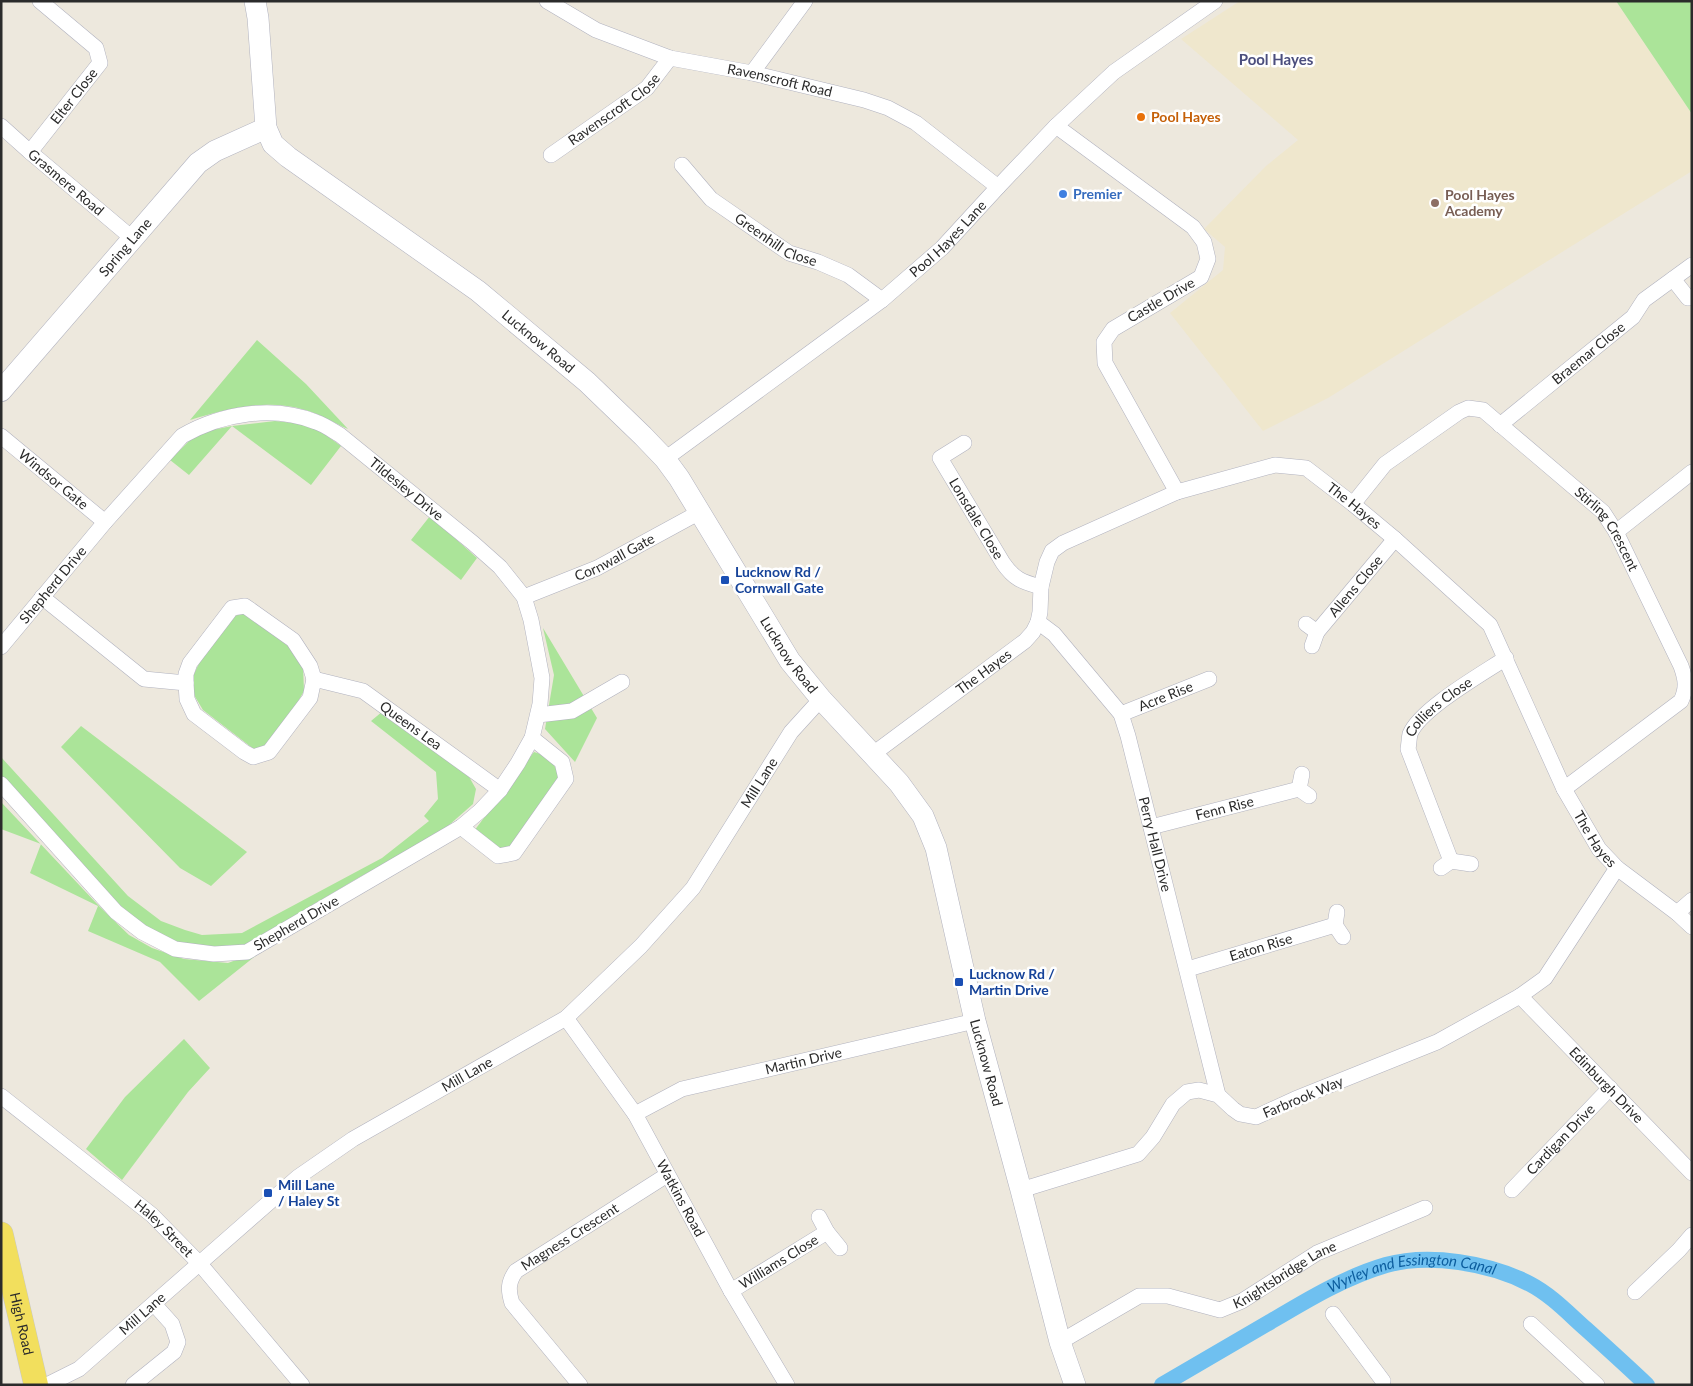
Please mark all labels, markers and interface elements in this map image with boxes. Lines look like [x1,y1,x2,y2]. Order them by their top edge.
district label: Pool Hayes [1239,50,1314,68]
street label: Ravenscroft Road [726,60,834,100]
street label: Elter Close [46,65,101,127]
street label: Ravenscroft Close [565,70,663,149]
place label: Pool Hayes [1151,108,1221,125]
marker: Pool Hayes [1135,111,1147,123]
street label: Grasmere Road [25,145,108,219]
place label: Premier [1073,185,1123,202]
place label: Pool Hayes Academy [1444,186,1515,219]
marker: Premier [1057,188,1069,200]
street label: Pool Hayes Lane [906,197,989,280]
marker: Pool Hayes Academy [1429,197,1441,209]
street label: Greenhill Close [732,209,819,269]
street label: Spring Lane [95,214,155,280]
street label: Castle Drive [1124,273,1197,326]
street label: Lucknow Road [499,306,578,376]
street label: Braemar Close [1548,318,1628,387]
street label: Windsor Gate [15,445,92,513]
street label: Tildesley Drive [366,453,447,524]
street label: Lonsdale Close [946,475,1008,562]
street label: The Hayes [1324,478,1385,532]
street label: Stirling Crescent [1572,483,1643,574]
street label: Cornwall Gate [572,529,657,584]
street label: Shepherd Drive [15,542,89,627]
street label: Allens Close [1325,551,1386,620]
place label: Lucknow Rd / Cornwall Gate [735,563,824,596]
marker: Lucknow Rd / Cornwall Gate [719,574,731,586]
street label: Lucknow Road [757,613,822,696]
street label: The Hayes [952,645,1015,697]
street label: Colliers Close [1401,673,1475,739]
street label: Acre Rise [1136,677,1195,714]
street label: Queens Lea [377,697,445,753]
street label: Mill Lane [737,754,781,811]
street label: Fenn Rise [1194,792,1255,823]
street label: Perry Hall Drive [1136,795,1176,893]
street label: The Hayes [1571,808,1621,871]
street label: Shepherd Drive [250,891,341,954]
street label: Eaton Rise [1227,929,1294,964]
place label: Lucknow Rd / Martin Drive [969,965,1055,998]
marker: Lucknow Rd / Martin Drive [953,976,965,988]
street label: Lucknow Road [967,1017,1007,1108]
street label: Martin Drive [763,1043,843,1077]
street label: Edinburgh Drive [1566,1043,1648,1126]
street label: Mill Lane [438,1053,495,1095]
street label: Farbrook Way [1260,1072,1346,1121]
street label: Cardigan Drive [1522,1100,1598,1178]
street label: Watkins Road [653,1157,709,1239]
place label: Mill Lane / Haley St [278,1176,340,1209]
marker: Mill Lane / Haley St [262,1187,274,1199]
street label: Haley Street [131,1196,197,1260]
street label: Magness Crescent [518,1199,621,1274]
street label: Williams Close [736,1230,821,1292]
street label: Knightsbridge Lane [1230,1237,1339,1312]
water label: Wyrley and Essington Canal [1324,1250,1499,1296]
street label: Mill Lane [115,1288,169,1338]
street label: High Road [7,1291,38,1356]

